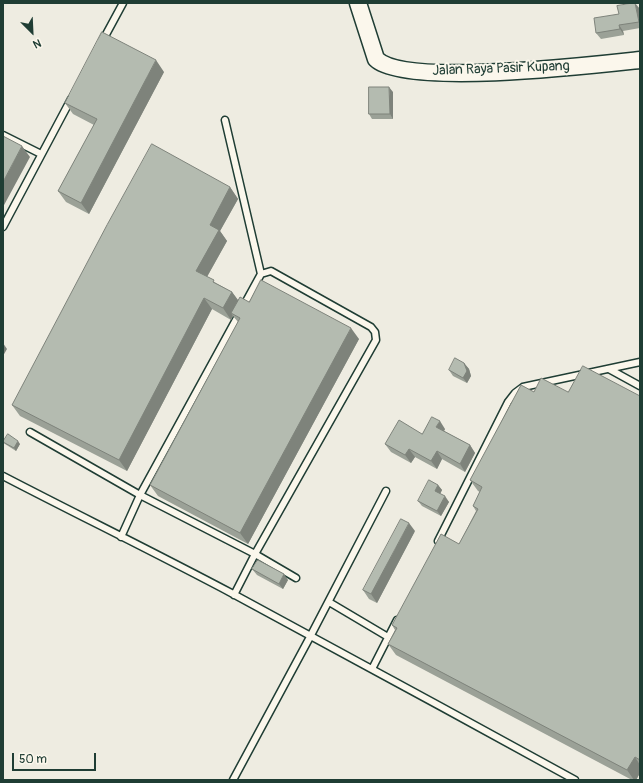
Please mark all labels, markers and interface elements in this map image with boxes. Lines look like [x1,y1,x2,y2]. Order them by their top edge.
north arrow [12,12,52,52]
text: N [31,36,43,51]
street label: Jalan Raya Pasir Kupang [432,58,570,80]
scale bar [14,745,98,771]
text: 50 m [19,752,47,767]

